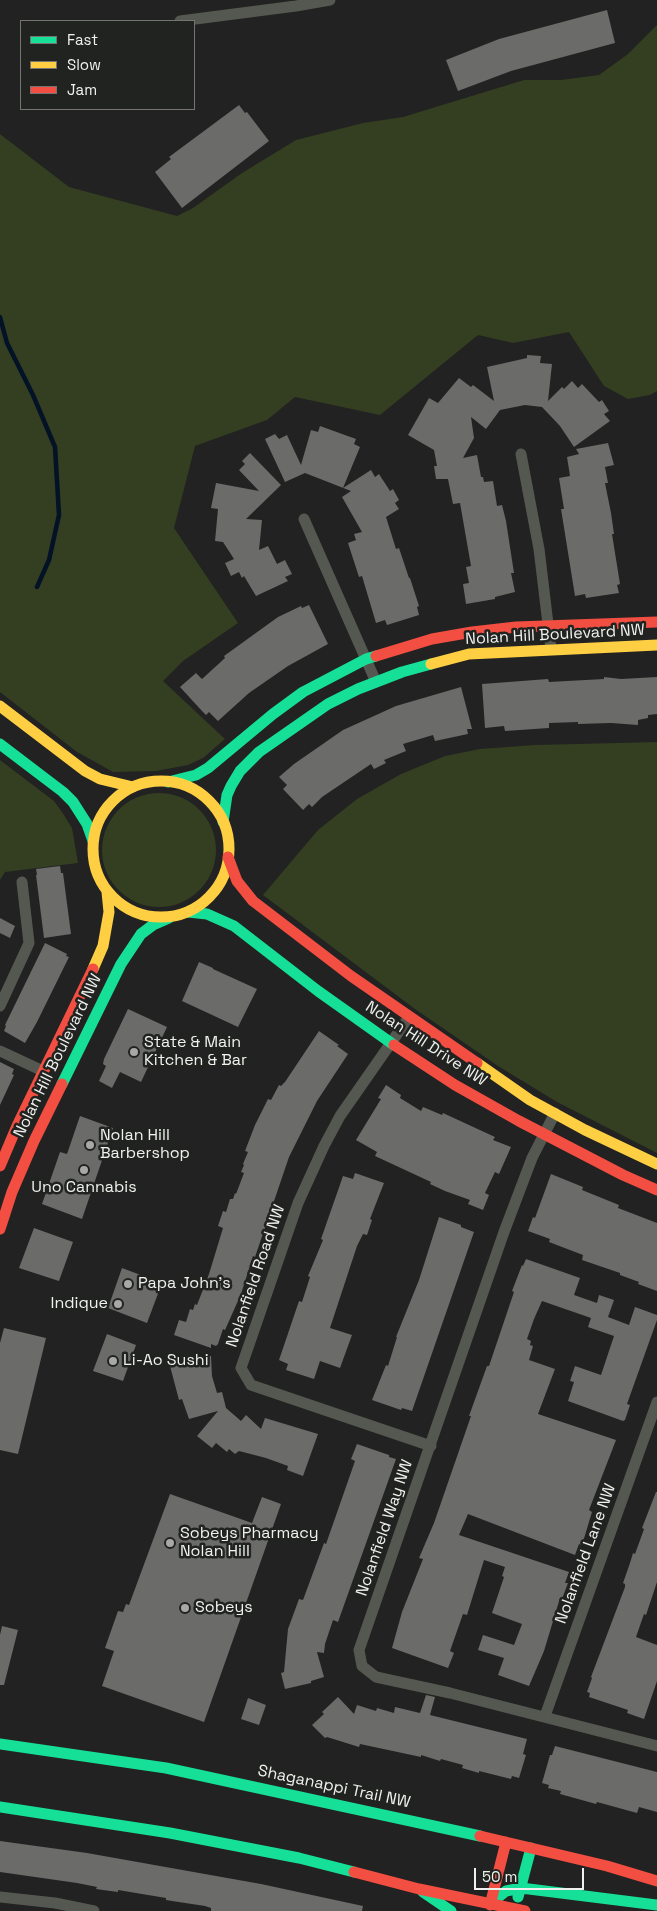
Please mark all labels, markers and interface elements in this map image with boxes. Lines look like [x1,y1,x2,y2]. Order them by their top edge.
legend [20,20,195,110]
text: Fast [67,30,98,49]
text: Slow [67,55,101,74]
text: Jam [67,80,97,99]
street label: Nolan Hill Boulevard NW [465,621,645,649]
street label: Nolan Hill Boulevard NW [10,971,106,1141]
street label: Nolan Hill Drive NW [362,998,490,1090]
place label: State & Main Kitchen & Bar [144,1033,247,1071]
marker: State & Main Kitchen & Bar [128,1046,140,1058]
place label: Nolan Hill Barbershop [100,1126,190,1164]
marker: Nolan Hill Barbershop [84,1139,96,1151]
marker: Uno Cannabis [78,1164,90,1176]
place label: Uno Cannabis [31,1178,137,1198]
street label: Nolanfield Road NW [223,1202,289,1350]
place label: Papa John's [138,1274,231,1294]
marker: Papa John's [122,1278,134,1290]
place label: Indique [50,1294,108,1314]
marker: Indique [112,1298,124,1310]
place label: Li-Ao Sushi [123,1351,209,1371]
marker: Li-Ao Sushi [107,1355,119,1367]
street label: Nolanfield Way NW [353,1457,417,1599]
street label: Nolanfield Lane NW [552,1481,620,1627]
place label: Sobeys Pharmacy Nolan Hill [180,1524,319,1562]
marker: Sobeys Pharmacy Nolan Hill [164,1537,176,1549]
place label: Sobeys [195,1598,253,1618]
marker: Sobeys [179,1602,191,1614]
street label: Shaganappi Trail NW [256,1761,412,1813]
scale bar [477,1858,587,1890]
text: 50 m [482,1867,517,1886]

